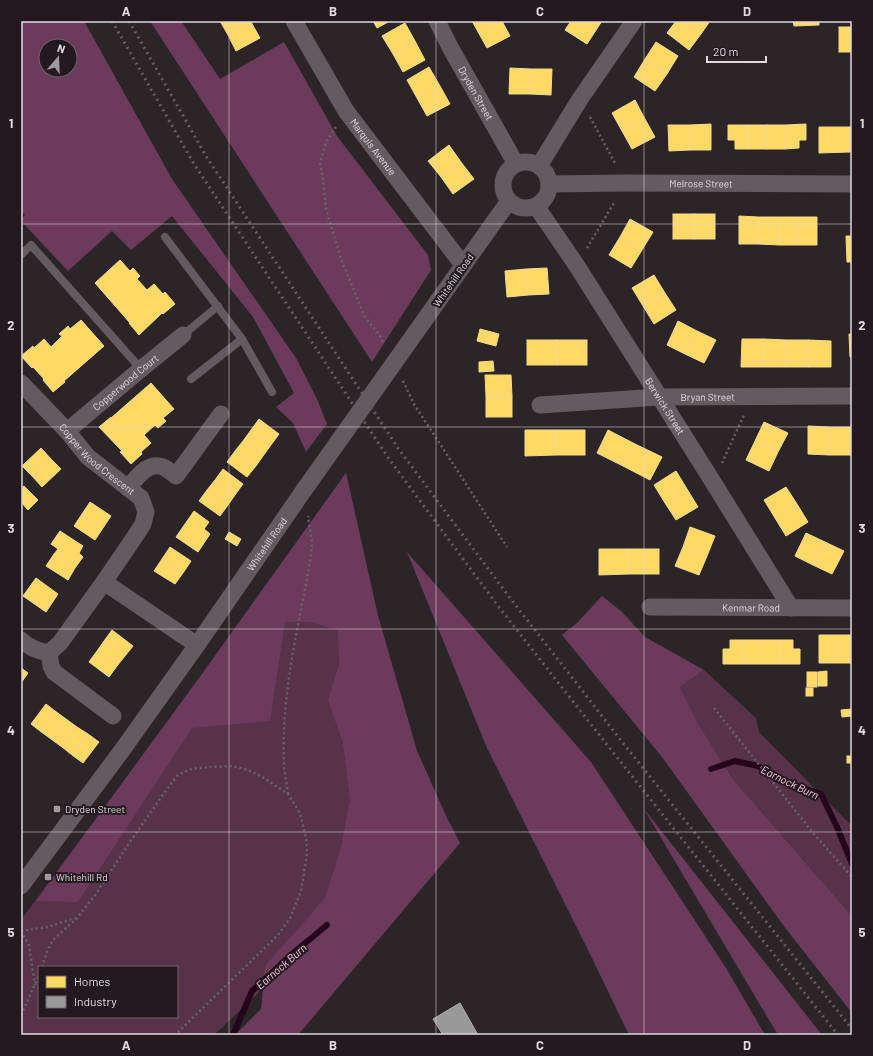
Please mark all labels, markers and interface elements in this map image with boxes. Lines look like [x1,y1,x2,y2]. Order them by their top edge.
text: A [122,3,131,19]
text: B [329,3,337,19]
text: C [536,3,544,19]
text: D [743,3,751,19]
north arrow [38,38,78,78]
scale bar [707,38,766,64]
text: N [56,41,67,55]
text: 20 m [713,44,739,58]
street label: Dryden Street [456,64,496,123]
text: 1 [9,115,13,131]
text: 1 [860,115,864,131]
street label: Marquis Avenue [348,116,399,178]
street label: Melrose Street [669,177,733,189]
street label: Whitehill Road [430,251,476,309]
text: 2 [7,317,15,333]
text: 2 [858,317,866,333]
street label: Copperwood Court [90,351,161,413]
street label: Berwick Street [643,375,688,437]
street label: Bryan Street [680,391,735,403]
street label: Copper Wood Crescent [57,421,138,497]
street label: Whitehill Road [244,515,289,573]
text: 3 [7,520,15,536]
text: 3 [858,520,866,536]
street label: Kenmar Road [722,601,780,614]
text: 4 [7,722,15,738]
text: 4 [858,722,866,738]
water label: Earnock Burn [759,762,821,802]
place label: Dryden Street [65,803,125,815]
marker: Dryden Street [52,804,62,814]
place label: Whitehill Rd [56,871,108,883]
marker: Whitehill Rd [43,872,53,882]
text: 5 [7,924,15,940]
text: 5 [858,924,866,940]
water label: Earnock Burn [253,940,309,991]
legend [38,966,178,1018]
text: Homes [74,974,111,988]
text: Industry [74,994,117,1008]
text: A [122,1037,131,1053]
text: B [329,1037,337,1053]
text: C [536,1037,544,1053]
text: D [743,1037,751,1053]

